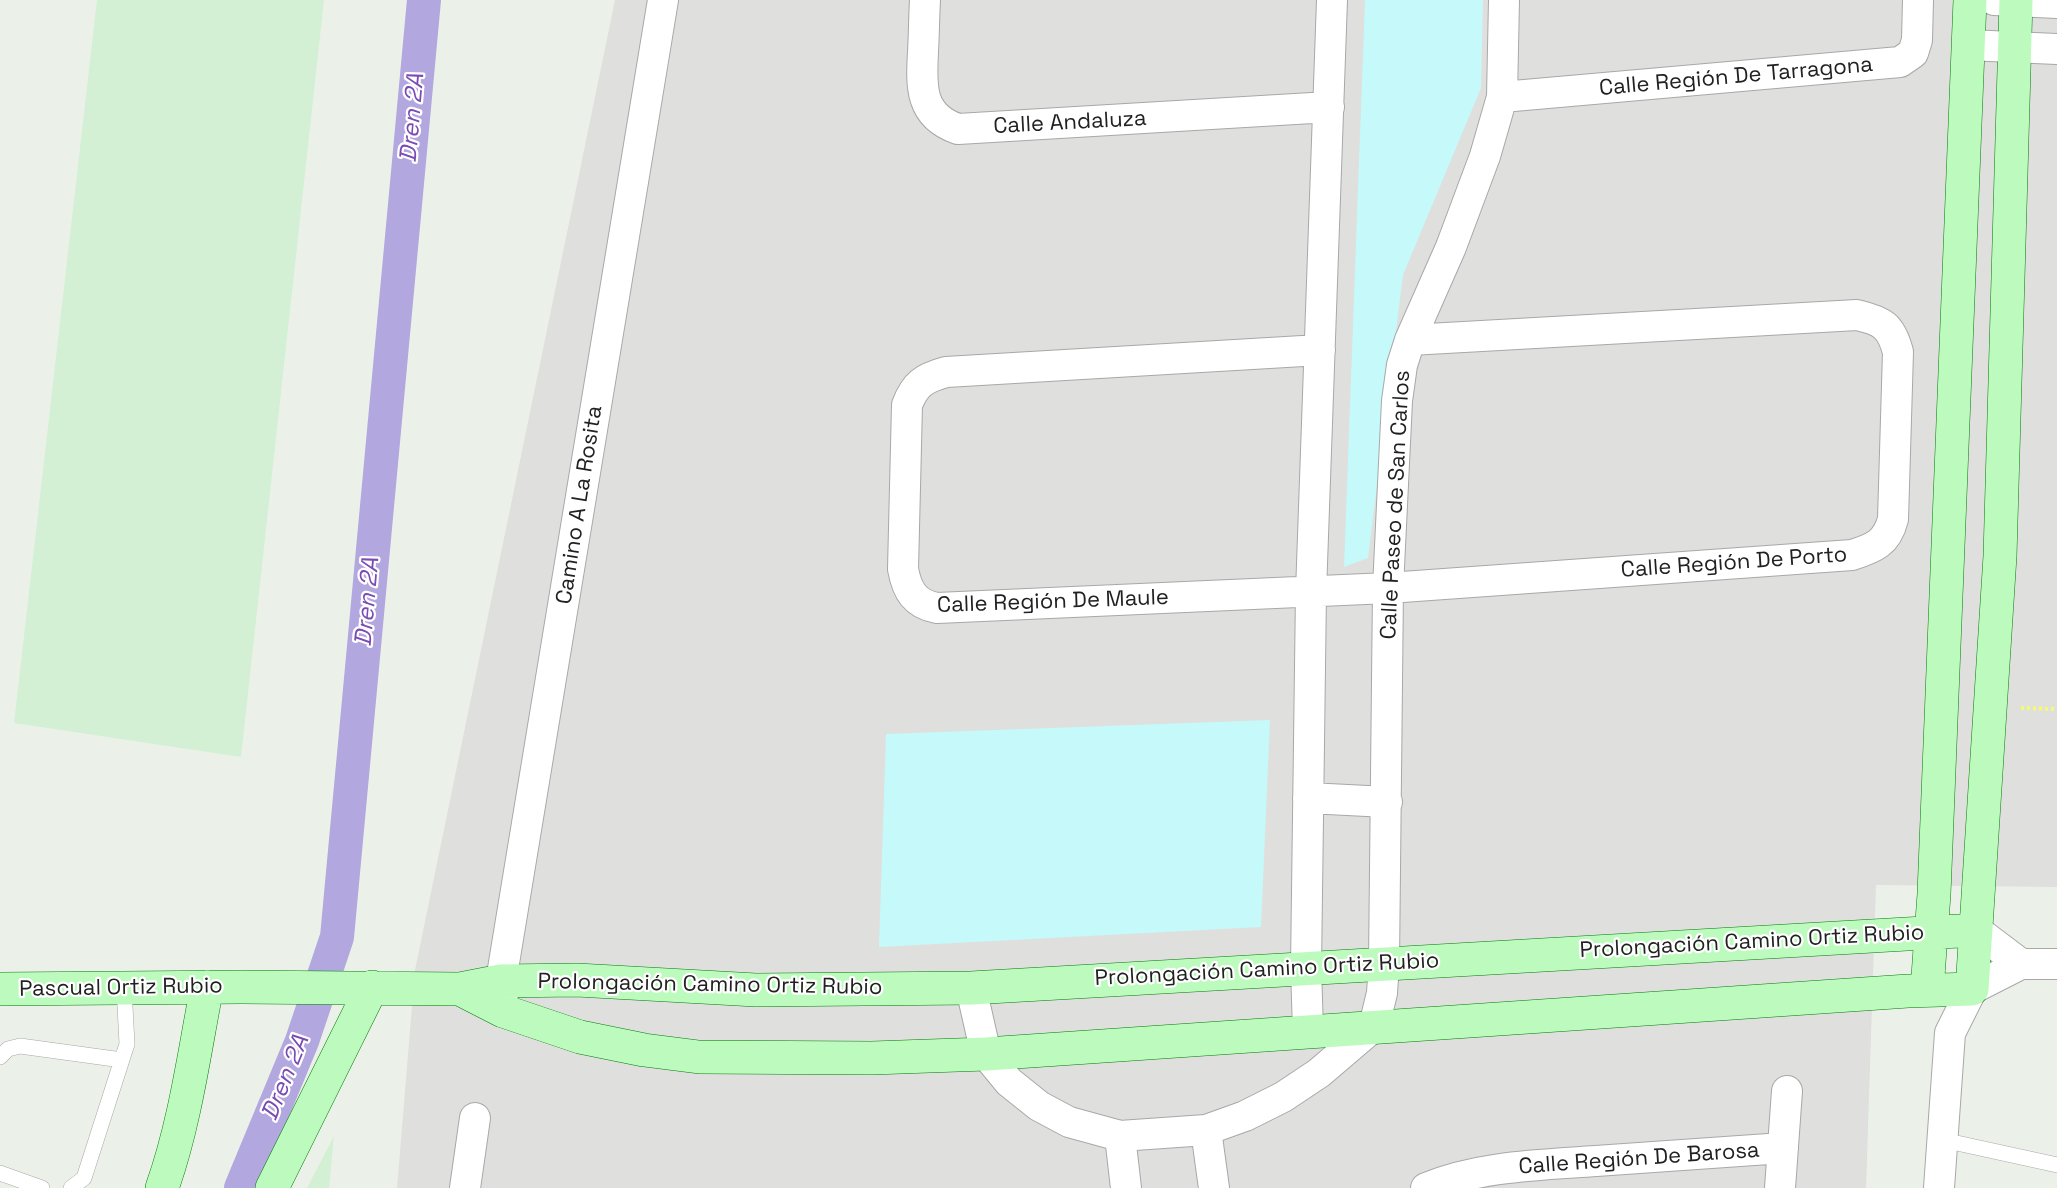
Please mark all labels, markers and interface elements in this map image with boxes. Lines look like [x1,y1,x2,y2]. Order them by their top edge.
street label: Calle Región De Tarragona [1598,52,1874,102]
water label: Dren 2A [395,72,431,164]
street label: Calle Andaluza [993,106,1147,140]
street label: Calle Paseo de San Carlos [1376,370,1416,640]
street label: Camino A La Rosita [551,404,609,606]
street label: Calle Región De Porto [1620,542,1848,584]
water label: Dren 2A [350,556,386,648]
street label: Calle Región De Maule [937,585,1169,619]
street label: Prolongación Camino Ortiz Rubio [1579,920,1925,964]
street label: Prolongación Camino Ortiz Rubio [1094,948,1440,992]
street label: Prolongación Camino Ortiz Rubio [537,969,883,1001]
street label: Pascual Ortiz Rubio [19,973,223,1003]
water label: Dren 2A [256,1031,316,1125]
street label: Calle Región De Barosa [1518,1137,1760,1181]

